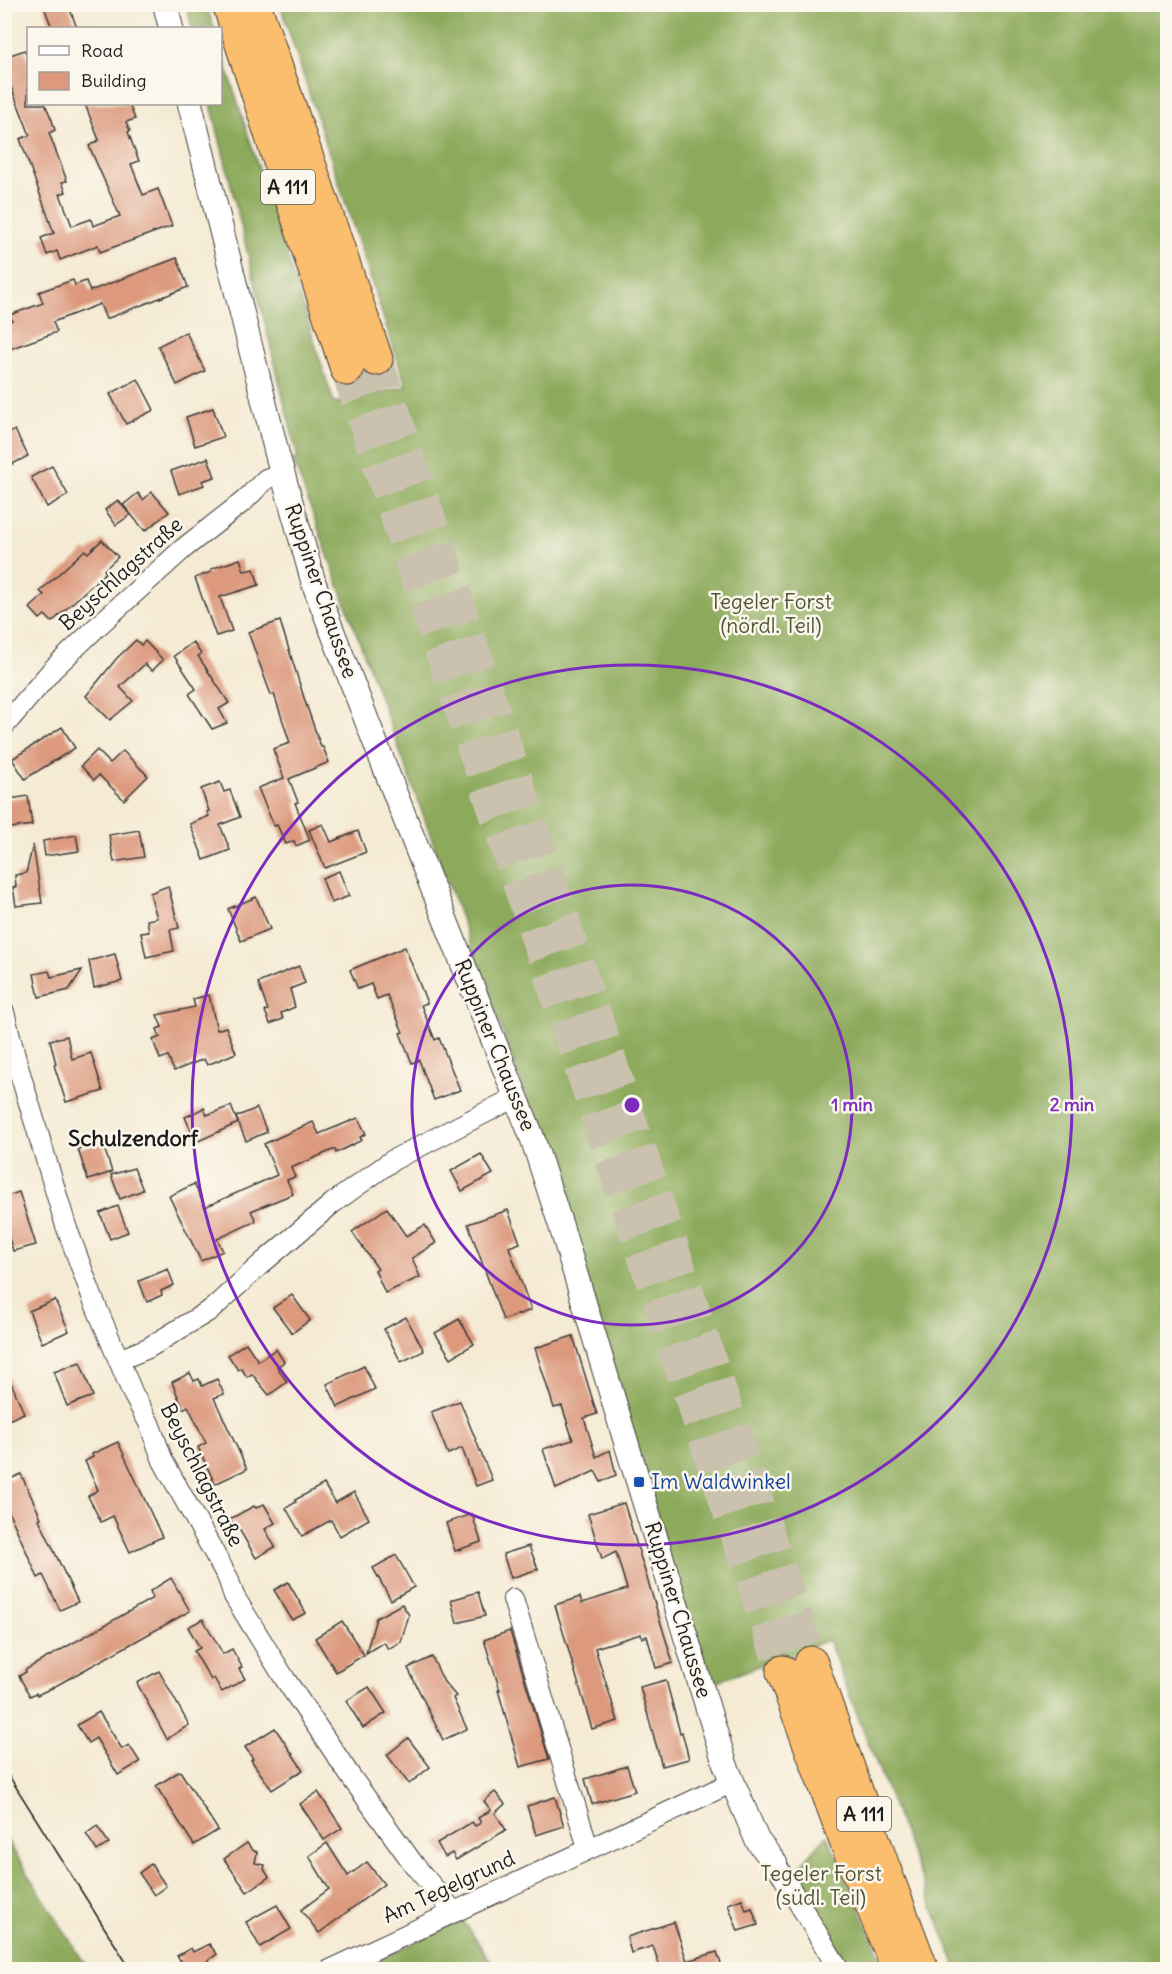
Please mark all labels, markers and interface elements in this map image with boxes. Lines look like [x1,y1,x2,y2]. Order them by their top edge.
legend [27,27,222,105]
text: Road [81,39,124,62]
text: Building [81,69,146,92]
road number: A 111 [261,170,315,204]
street label: Ruppiner Chaussee [279,500,364,682]
street label: Beyschlagstraße [53,511,188,636]
park label: Tegeler Forst (nördl. Teil) [710,588,832,639]
street label: Ruppiner Chaussee [449,955,542,1135]
text: 1 min [831,1093,873,1116]
text: 2 min [1050,1093,1095,1116]
centre of rings [622,1095,642,1115]
district label: Schulzendorf [68,1124,199,1152]
street label: Beyschlagstraße [155,1399,250,1551]
place label: Im Waldwinkel [651,1468,791,1495]
marker: Im Waldwinkel [632,1475,646,1489]
street label: Ruppiner Chaussee [639,1518,718,1701]
road number: A 111 [837,1797,891,1831]
street label: Am Tegelgrund [378,1844,519,1929]
park label: Tegeler Forst (südl. Teil) [760,1860,882,1911]

